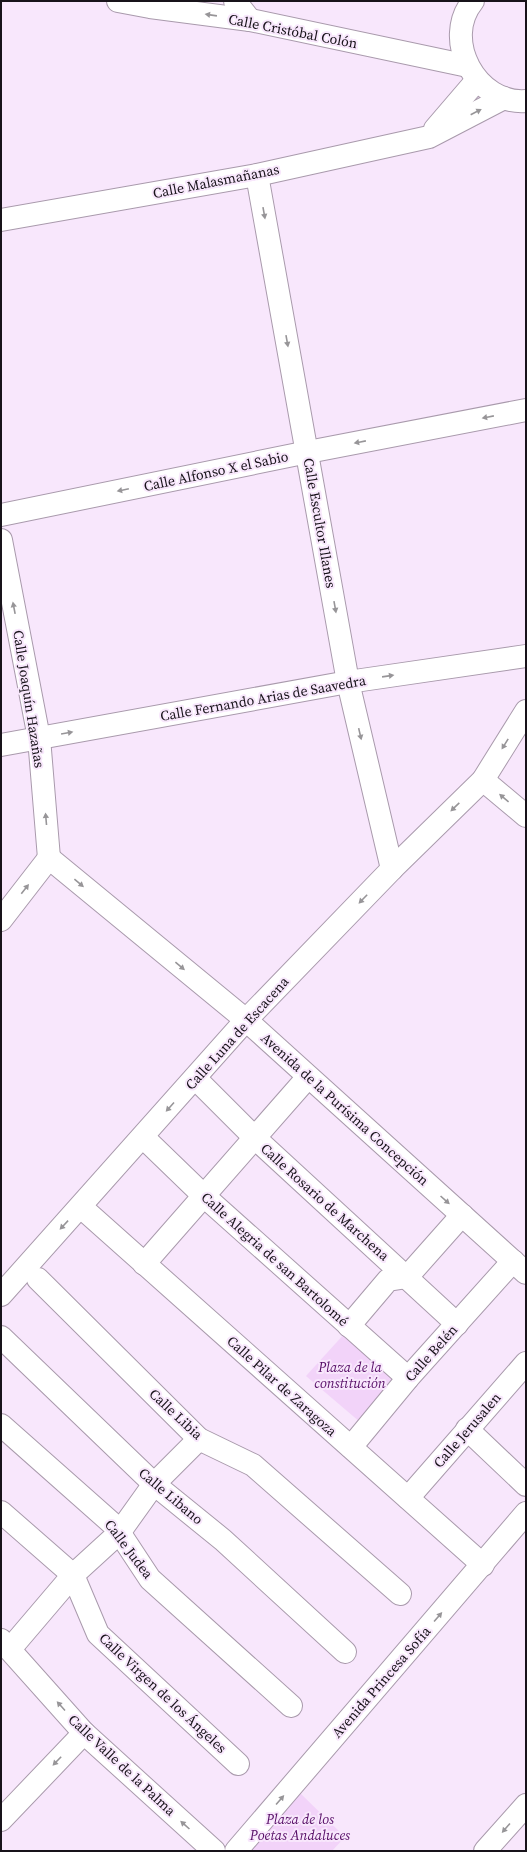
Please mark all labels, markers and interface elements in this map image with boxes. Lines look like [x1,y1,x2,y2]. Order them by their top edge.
street label: Calle Cristóbal Colón [227,9,360,53]
one-way arrow [205,12,218,18]
one-way arrow [471,109,482,115]
street label: Calle Malasmañanas [151,159,281,203]
one-way arrow [261,207,267,219]
one-way arrow [285,335,291,347]
one-way arrow [482,415,494,421]
one-way arrow [354,439,366,445]
street label: Calle Alfonso X el Sabio [142,446,290,496]
street label: Calle Escultor Illanes [299,456,341,590]
one-way arrow [117,487,129,493]
one-way arrow [332,601,338,613]
one-way arrow [11,602,17,614]
street label: Calle Joaquín Hazañas [8,629,50,769]
street label: Calle Fernando Arias de Saavedra [159,670,368,726]
one-way arrow [382,673,394,679]
one-way arrow [357,728,363,740]
one-way arrow [61,730,73,736]
one-way arrow [502,738,509,750]
one-way arrow [499,793,510,802]
one-way arrow [450,802,460,812]
one-way arrow [42,813,49,825]
one-way arrow [74,878,85,887]
one-way arrow [21,884,29,895]
one-way arrow [358,894,368,904]
one-way arrow [174,961,185,970]
street label: Calle Luna de Escacena [181,971,294,1094]
street label: Avenida de la Purísima Concepción [257,1028,434,1190]
one-way arrow [165,1102,174,1112]
street label: Calle Rosario de Marchena [256,1139,394,1266]
street label: Calle Alegria de san Bartolomé [197,1187,353,1331]
one-way arrow [440,1195,450,1204]
one-way arrow [60,1219,69,1230]
street label: Calle Belén [400,1320,462,1386]
street label: Calle Pilar de Zaragoza [223,1331,342,1441]
park label: Plaza de la constitución [314,1357,386,1393]
street label: Calle Libia [145,1384,208,1445]
street label: Calle Jerusalen [429,1388,506,1472]
street label: Calle Libano [134,1463,208,1529]
street label: Calle Judea [100,1515,158,1584]
one-way arrow [433,1612,442,1622]
street label: Avenida Princesa Sofía [327,1621,436,1742]
street label: Calle Virgen de los Ángeles [95,1628,231,1758]
one-way arrow [56,1701,65,1711]
street label: Calle Valle de la Palma [64,1710,181,1821]
one-way arrow [52,1756,62,1766]
one-way arrow [275,1795,284,1806]
park label: Plaza de los Poetas Andaluces [249,1809,351,1845]
one-way arrow [180,1820,190,1829]
one-way arrow [501,1823,510,1833]

